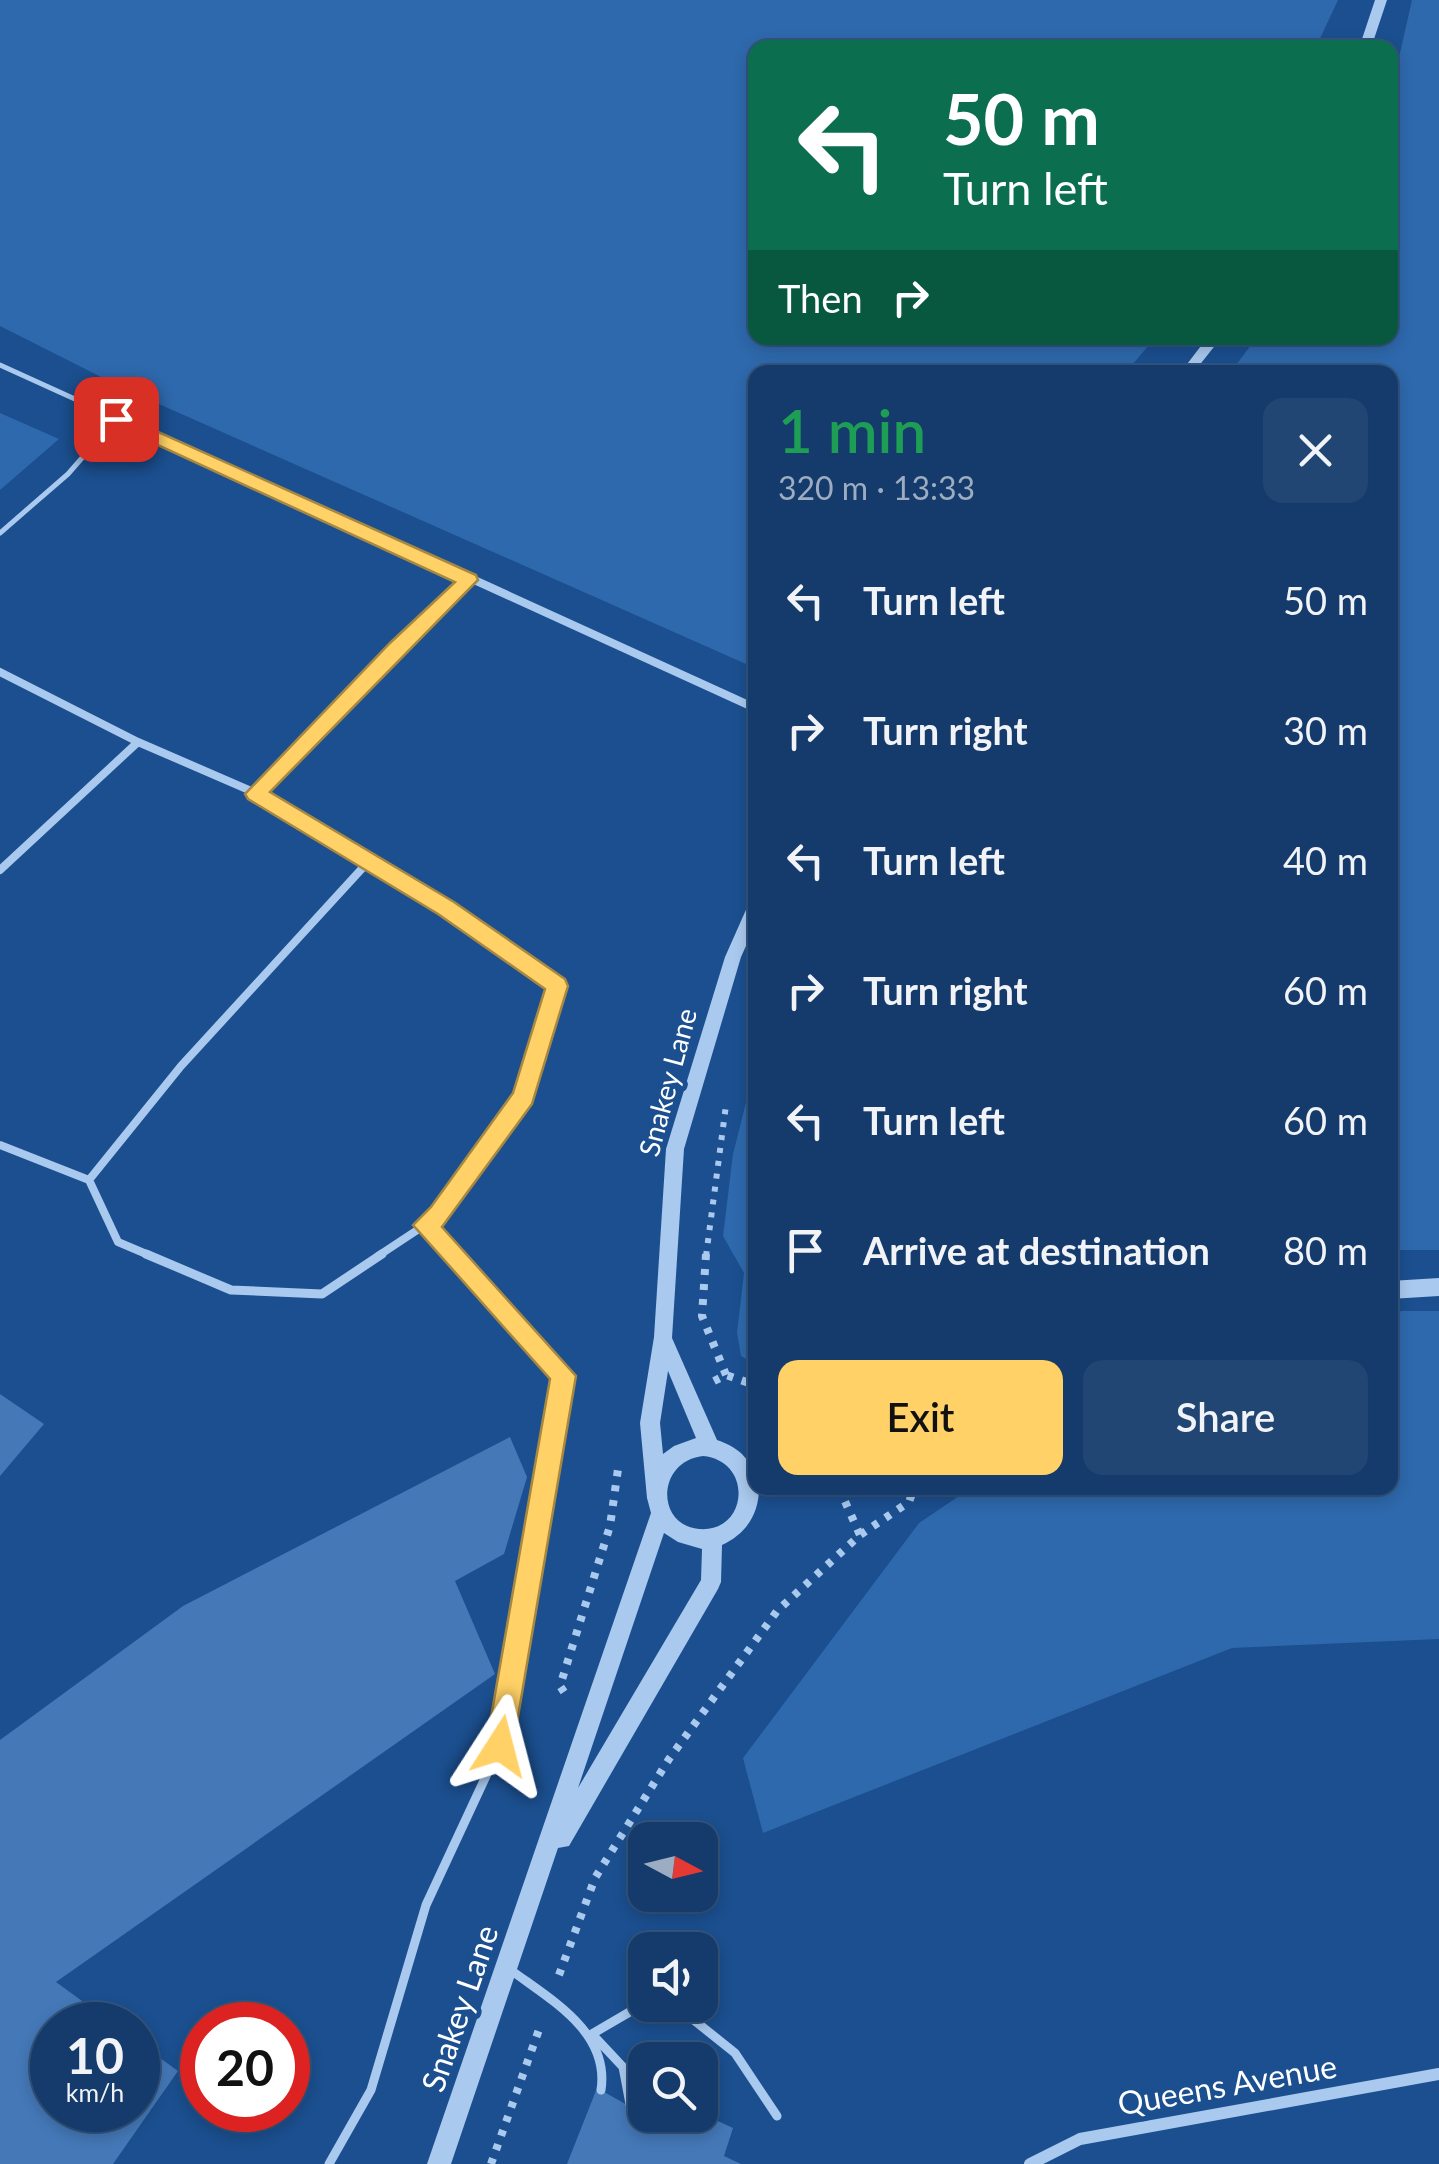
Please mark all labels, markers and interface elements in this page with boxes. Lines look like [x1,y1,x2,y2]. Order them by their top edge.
text: 50 m [943,76,1100,160]
icon: left [778,80,908,210]
text: Turn left [943,161,1108,215]
icon: right [883,270,938,325]
text: Then [778,275,863,321]
pin [74,377,159,462]
icon: arrive [89,392,144,447]
text: 1 min [778,394,926,466]
button: close [1263,398,1368,503]
text: 320 m · 13:33 [778,468,975,507]
icon: left [778,573,833,628]
text: Turn left [863,577,1005,623]
text: 50 m [1283,577,1368,623]
icon: right [778,703,833,758]
text: Turn right [863,707,1028,753]
text: 30 m [1283,707,1368,753]
icon: left [778,833,833,888]
text: Turn left [863,837,1005,883]
text: 40 m [1283,837,1368,883]
icon: right [778,963,833,1018]
text: Turn right [863,967,1028,1013]
text: 60 m [1283,967,1368,1013]
street label: Snakey Lane [631,1004,703,1160]
icon: left [778,1093,833,1148]
text: Turn left [863,1097,1005,1143]
text: 60 m [1283,1097,1368,1143]
icon: arrive [778,1223,833,1278]
text: Arrive at destination [863,1227,1210,1273]
text: 80 m [1283,1227,1368,1273]
button: Exit [778,1360,1063,1475]
button: Share [1083,1360,1368,1475]
position arrow [448,1694,552,1798]
north arrow [628,1822,718,1912]
map controls [628,1822,718,2132]
street label: Snakey Lane [412,1920,506,2096]
button: sound [628,1932,718,2022]
speed limit sign: 20 [180,2002,310,2132]
text: 10 [66,2025,124,2085]
button: search [628,2042,718,2132]
street label: Queens Avenue [1114,2046,1340,2122]
text: km/h [66,2077,124,2107]

